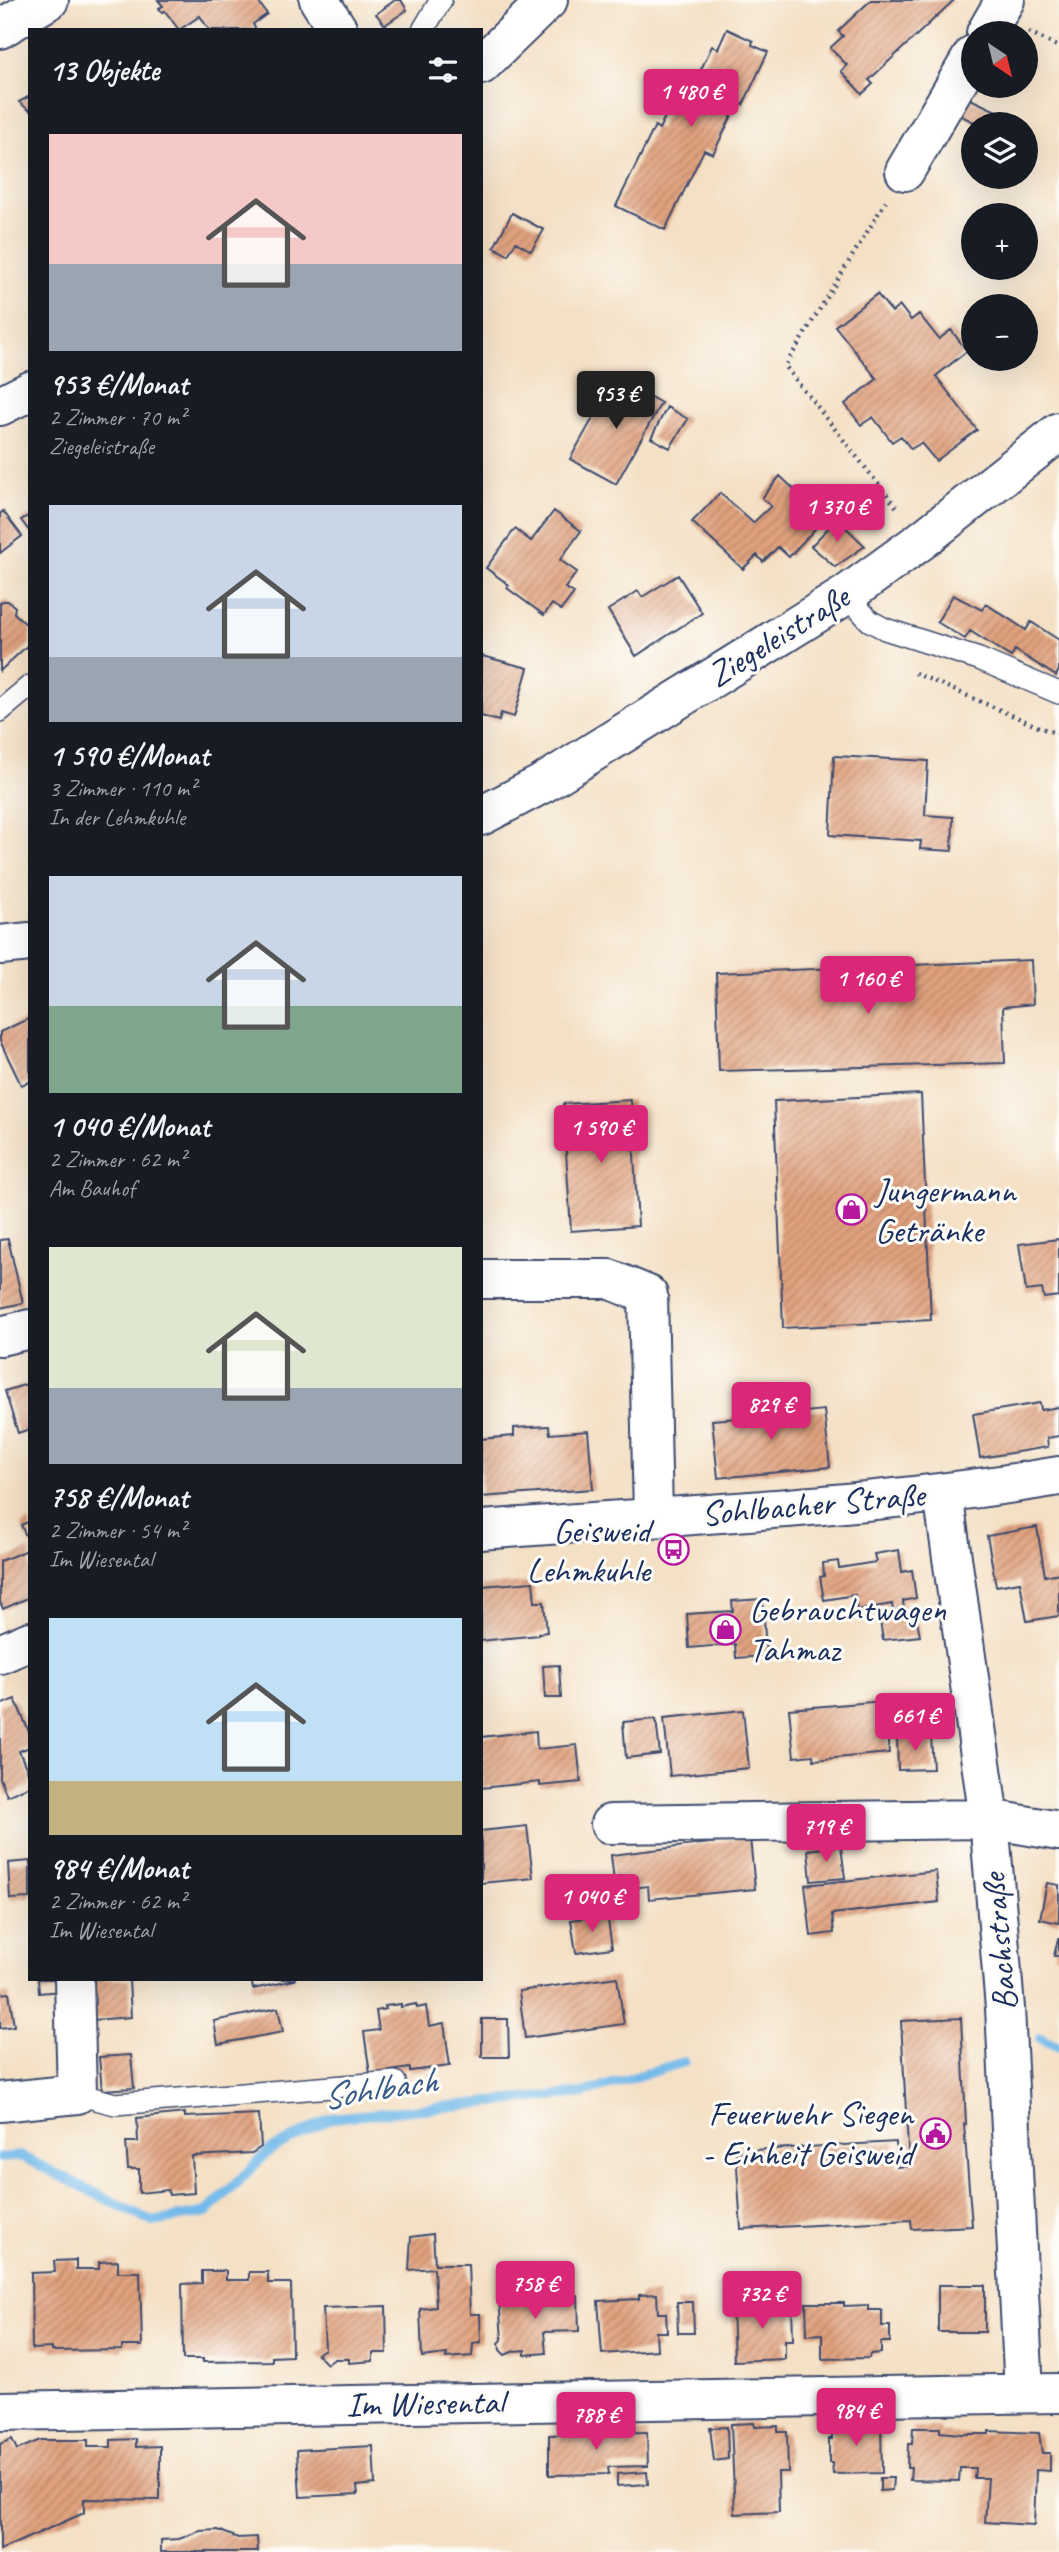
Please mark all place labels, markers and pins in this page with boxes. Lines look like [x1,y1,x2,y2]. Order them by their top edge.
pin: 1 480 € [626,69,756,129]
pin: 953 € [567,372,665,431]
pin: 1 370 € [772,484,902,544]
pin: 1 160 € [803,956,933,1016]
pin: 1 590 € [536,1106,666,1165]
place label: Jungermann Getränke [873,1168,1018,1253]
shop icon: Jungermann Getränke [835,1193,869,1227]
pin: 829 € [722,1382,820,1442]
place label: Geisweid Lehmkuhle [527,1508,655,1593]
bus stop icon: Geisweid Lehmkuhle [656,1533,690,1567]
place label: Gebrauchtwagen Tahmaz [749,1587,946,1672]
shop icon: Gebrauchtwagen Tahmaz [709,1612,743,1646]
pin: 661 € [866,1694,964,1753]
pin: 719 € [777,1804,875,1864]
pin: 1 040 € [527,1874,657,1934]
place label: Feuerwehr Siegen - Einheit Geisweid [702,2091,918,2176]
public building icon: Feuerwehr Siegen - Einheit Geisweid [919,2116,953,2150]
pin: 758 € [486,2262,584,2321]
pin: 732 € [713,2272,811,2331]
pin: 984 € [807,2388,905,2448]
pin: 788 € [547,2392,645,2452]

